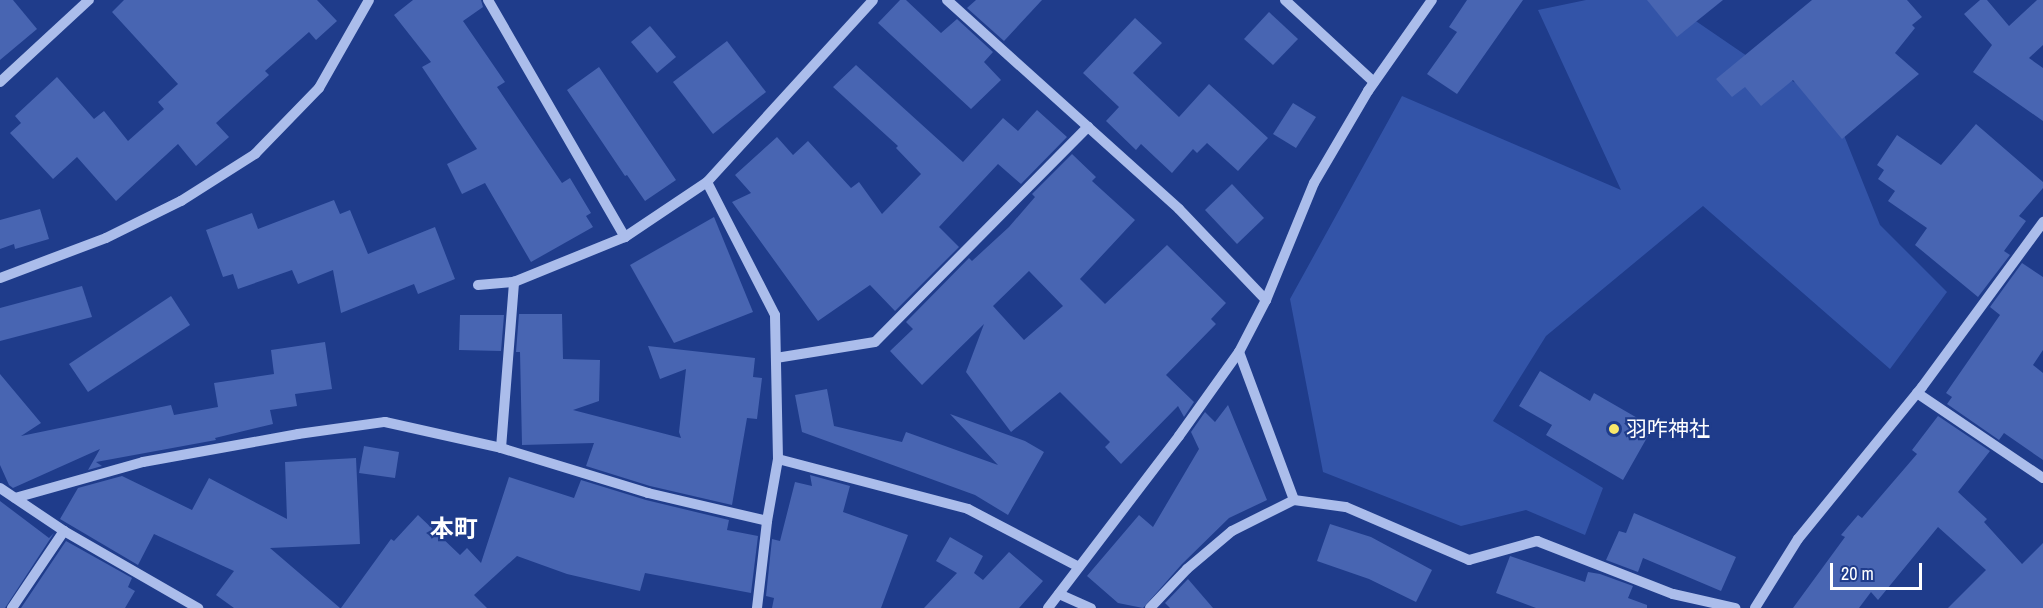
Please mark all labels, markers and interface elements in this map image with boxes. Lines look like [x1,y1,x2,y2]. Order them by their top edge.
place label: 羽咋神社 [1626,416,1710,442]
marker: 羽咋神社 [1607,422,1621,436]
district label: 本町 [430,515,478,543]
scale bar [1833,551,1924,589]
text: 20 m [1841,561,1874,586]

